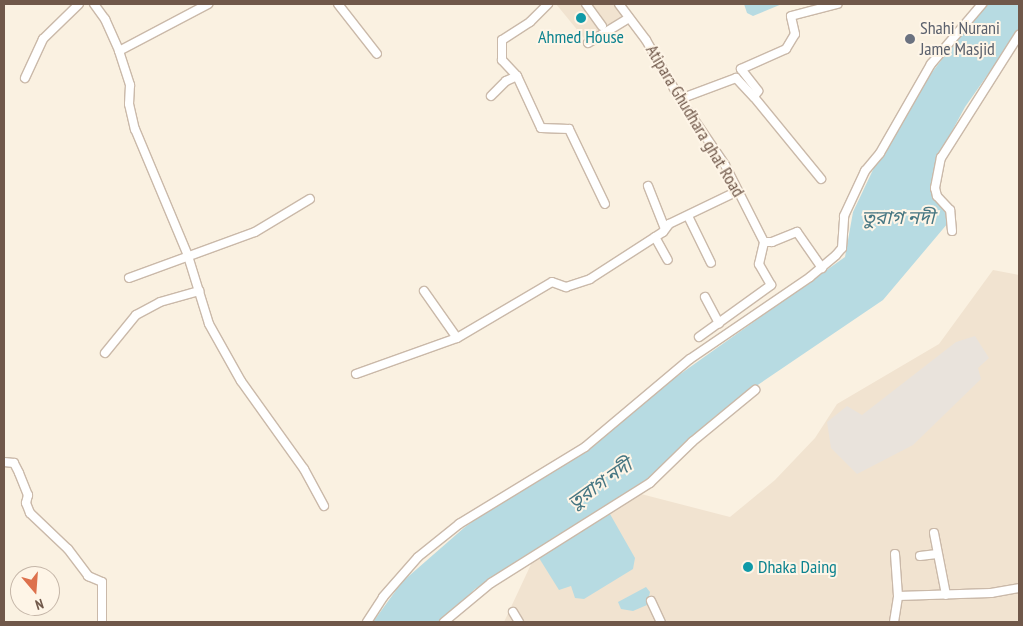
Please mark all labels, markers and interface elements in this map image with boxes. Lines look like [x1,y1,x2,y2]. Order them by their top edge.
marker: Ahmed House [575,12,587,24]
place label: Shahi Nurani Jame Masjid [920,18,1000,60]
place label: Ahmed House [538,26,624,48]
marker: Shahi Nurani Jame Masjid [904,33,916,45]
street label: Atipara Ghudhara ghat Road [641,41,749,201]
water label: তুরাগ নদী [861,207,935,229]
water label: তুরাগ নদী [564,454,636,514]
place label: Dhaka Daing [758,556,837,578]
marker: Dhaka Daing [742,561,754,573]
north arrow [10,566,60,616]
text: N [33,595,46,614]

